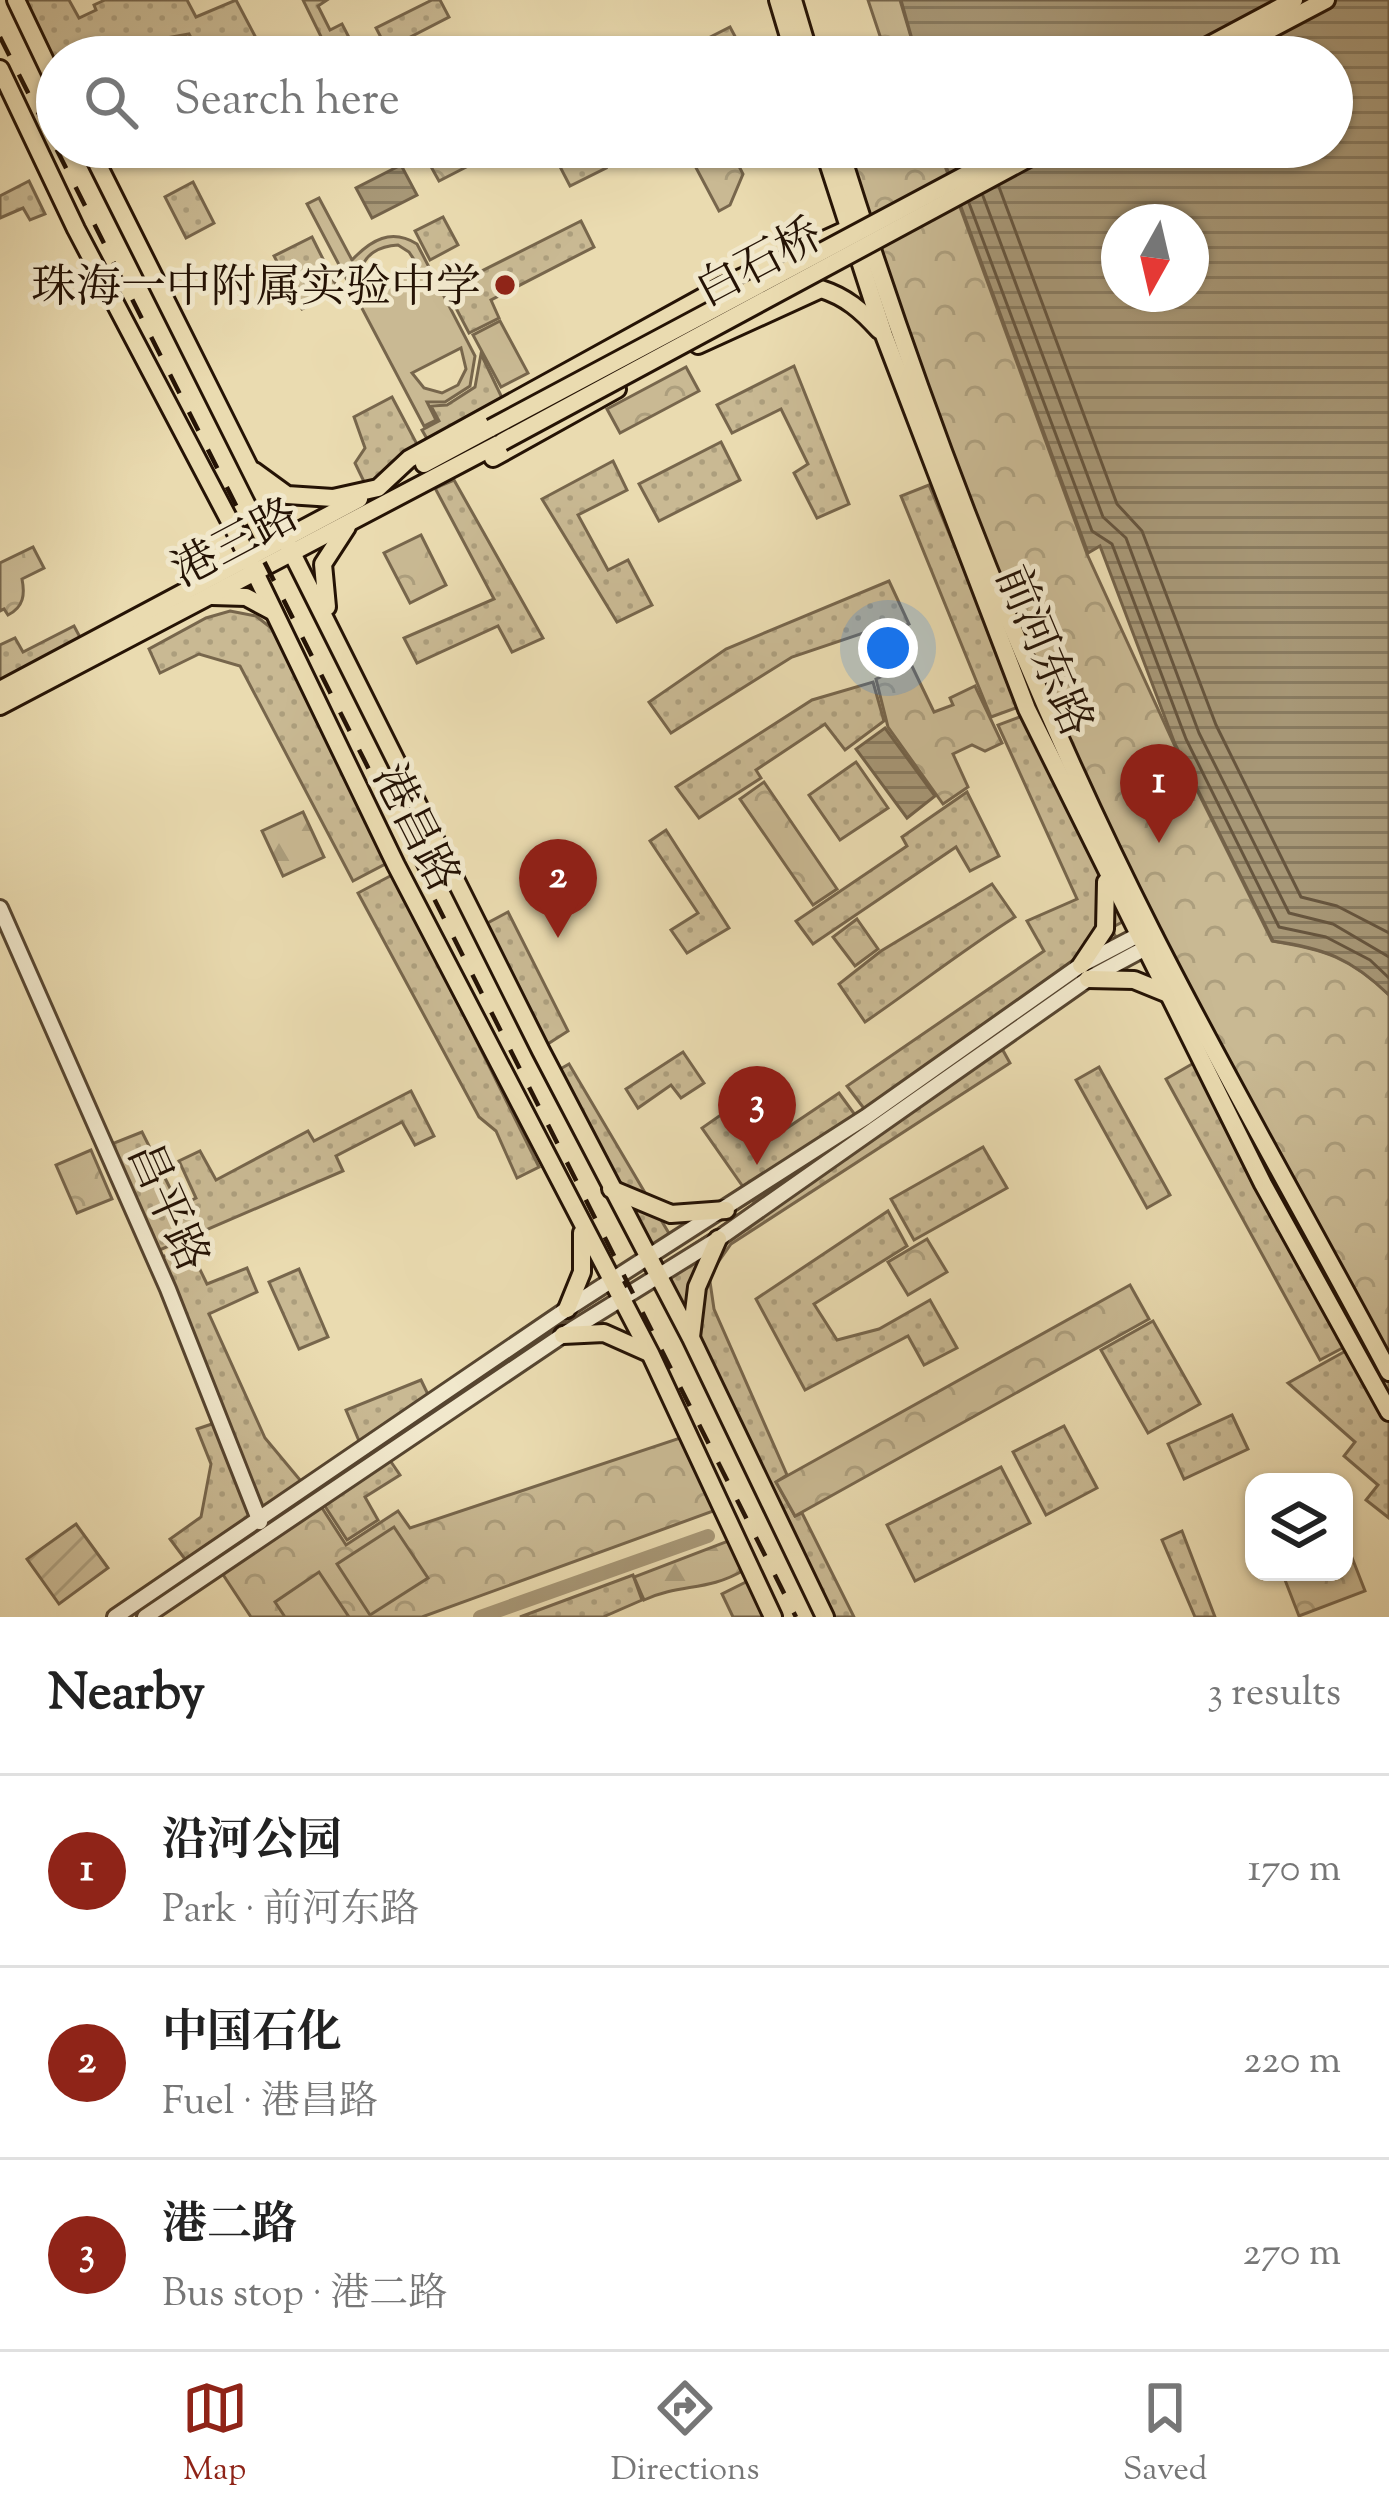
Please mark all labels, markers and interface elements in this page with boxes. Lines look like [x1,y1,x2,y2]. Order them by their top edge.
search box [36,36,1353,168]
icon: search [78,69,144,135]
text: Search here [174,70,400,135]
north arrow [1101,204,1209,312]
street label: 白石桥 [686,205,835,326]
place label: 珠海一中附属实验中学 [31,258,481,323]
marker: 珠海一中附属实验中学 [492,272,518,298]
street label: 港三路 [162,485,311,606]
street label: 前河东路 [976,557,1106,748]
your location [858,618,918,678]
pin: 1 [1120,744,1198,843]
street label: 港昌路 [353,755,473,904]
pin: 2 [519,839,597,938]
pin: 3 [718,1066,796,1165]
street label: 昌平路 [108,1133,222,1283]
map controls [1245,1473,1353,1581]
button: layers [1245,1473,1353,1581]
text: Nearby [48,1659,205,1732]
text: 3 results [1207,1667,1341,1723]
text: 沿河公园 [162,1811,342,1876]
text: 1 [80,1843,94,1899]
text: 170 m [1248,1843,1341,1899]
text: Park · 前河东路 [162,1884,419,1940]
text: 中国石化 [162,2003,342,2068]
text: 2 [78,2035,96,2091]
text: 220 m [1243,2035,1341,2091]
text: Fuel · 港昌路 [162,2076,378,2132]
text: 港二路 [162,2195,297,2260]
text: 3 [79,2227,95,2283]
text: 270 m [1243,2227,1341,2283]
text: Bus stop · 港二路 [162,2268,447,2324]
tab: Map [182,2375,248,2495]
tab: Directions [611,2375,760,2495]
tab: Saved [1123,2375,1207,2495]

